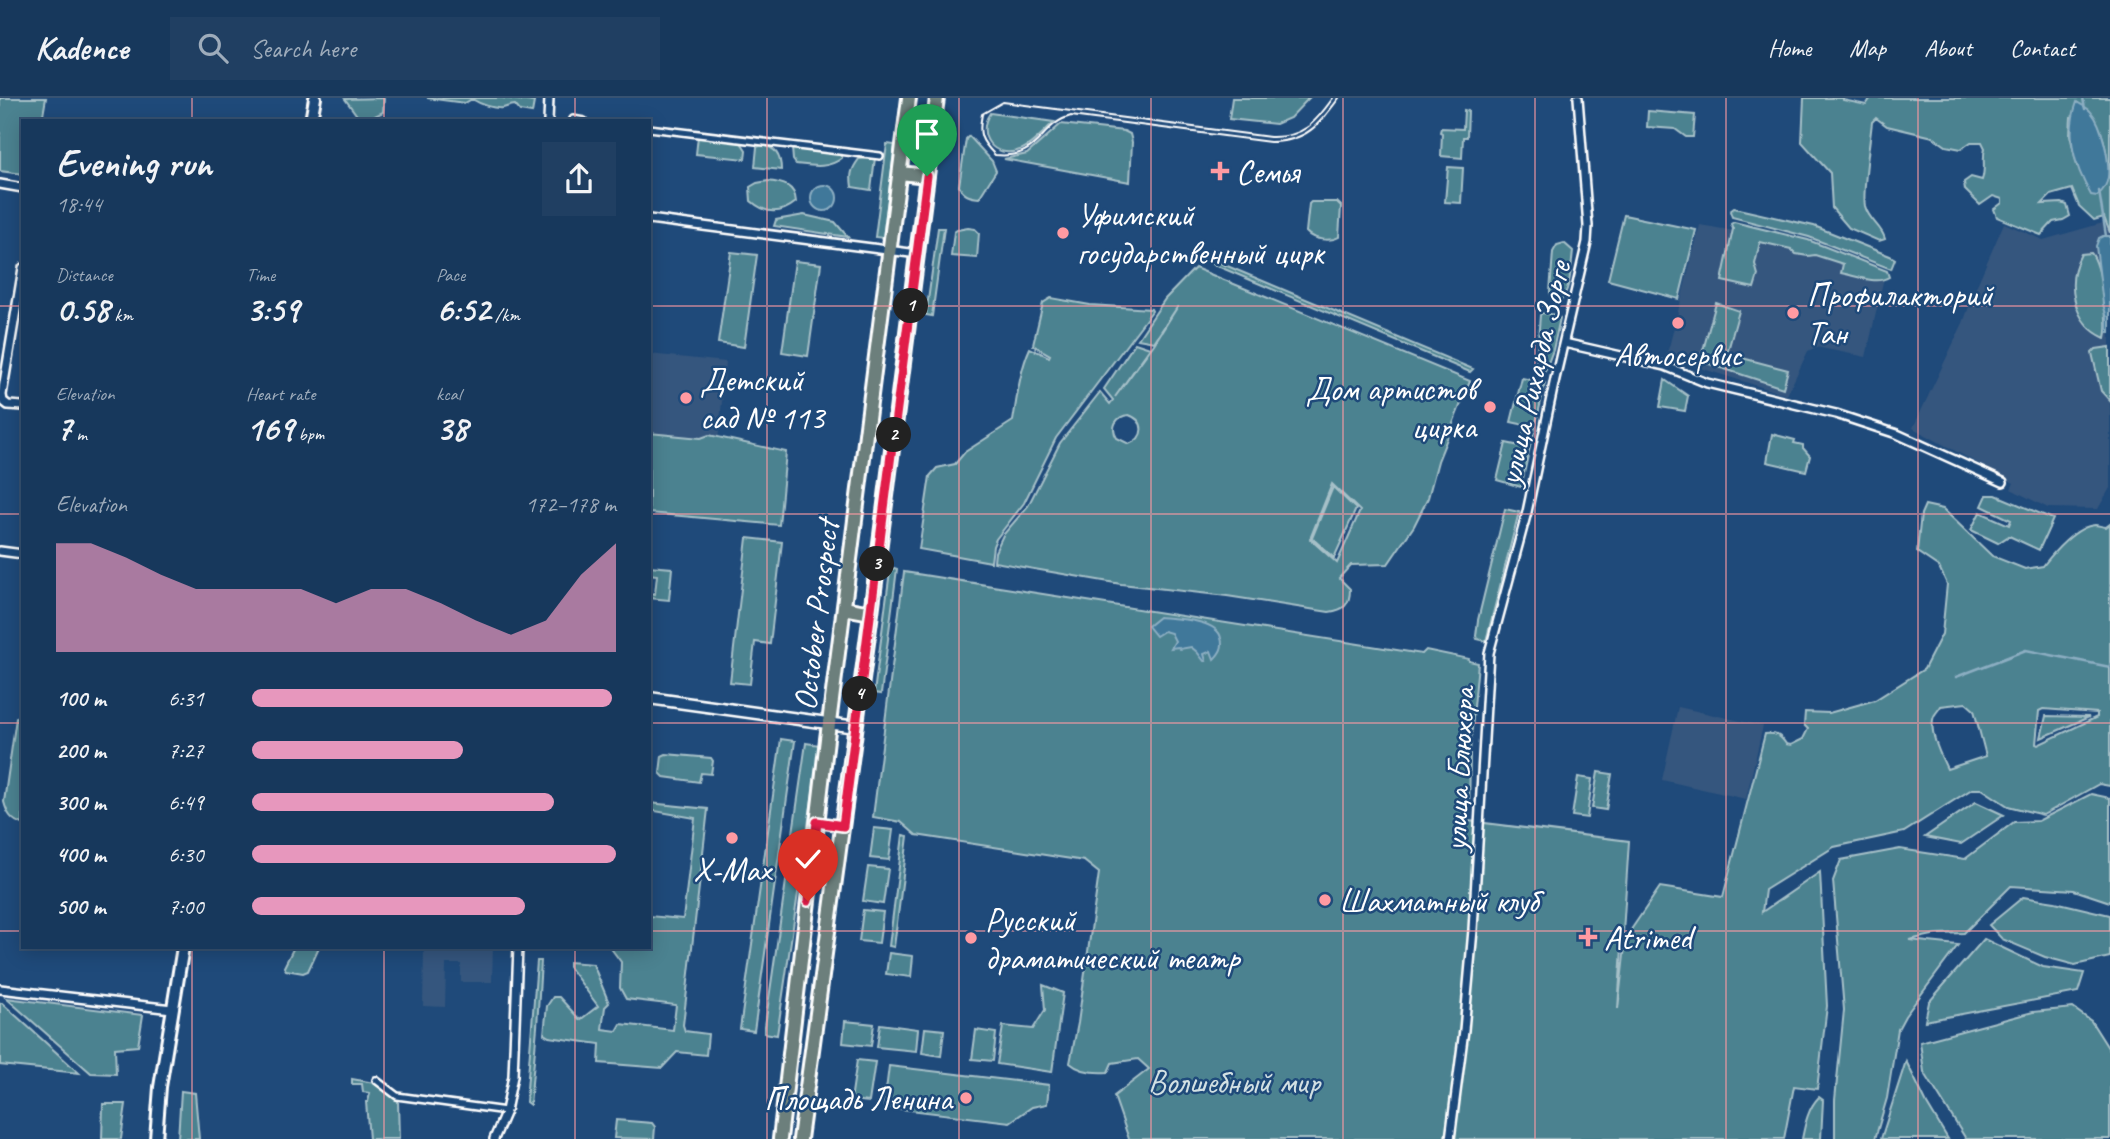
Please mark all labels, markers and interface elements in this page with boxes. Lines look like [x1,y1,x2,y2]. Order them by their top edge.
search box [170,17,660,80]
text: Kadence [35,27,128,69]
icon: search [194,29,232,67]
text: Search here [250,32,356,65]
text: Home [1768,33,1811,63]
text: Map [1849,33,1886,63]
text: About [1924,33,1972,63]
text: Contact [2010,33,2075,63]
pin [897,104,957,176]
icon: arrive [908,115,946,153]
text: Evening run [56,140,212,187]
button: share [542,142,616,216]
place label: Семья [1236,151,1302,193]
marker: Семья [1210,161,1230,181]
text: 18:44 [56,190,102,219]
place label: Уфимский государственный цирк [1077,194,1326,274]
marker: Уфимский государственный цирк [1055,225,1071,241]
street label: улица Рихарда Зорге [1487,255,1581,491]
text: Distance [56,263,113,287]
text: Time [246,263,275,287]
text: Pace [436,263,465,287]
place label: Профилакторий Тан [1807,274,1995,354]
text: 0.58 [56,287,110,332]
text: 3:59 [246,287,299,332]
text: 6:52 [436,287,490,332]
pin: 1 [894,288,928,324]
text: 1 [906,293,915,317]
text: km [110,303,133,327]
text: /km [490,303,520,327]
marker: Профилакторий Тан [1785,305,1801,321]
marker: Автосервис [1670,315,1686,331]
place label: Автосервис [1614,334,1743,376]
place label: Детский сад № 113 [700,359,826,439]
place label: Дом артистов цирка [1306,368,1482,448]
text: Elevation [56,382,114,406]
text: Heart rate [246,382,315,406]
text: kcal [436,382,461,406]
marker: Детский сад № 113 [678,390,694,406]
marker: Дом артистов цирка [1482,399,1498,415]
text: 7 [56,406,72,451]
text: 169 [246,406,294,451]
text: 38 [436,406,468,451]
pin: 2 [876,418,912,452]
text: m [72,422,87,446]
text: bpm [294,422,324,446]
text: 2 [889,422,898,446]
text: Elevation [56,490,127,519]
text: 172–178 m [525,490,616,519]
street label: October Prospect [783,514,849,713]
pin: 3 [860,546,894,582]
text: 3 [872,551,881,575]
pin: 4 [842,676,878,712]
text: 4 [855,681,864,705]
street label: улица Блюхера [1434,683,1484,854]
text: 100 m [56,684,106,713]
text: 6:31 [168,684,204,713]
text: 200 m [56,736,106,765]
text: 7:27 [168,736,204,765]
text: 300 m [56,788,106,817]
text: 6:49 [168,788,204,817]
pin [778,829,838,901]
marker: X-Max [724,830,740,846]
text: 400 m [56,840,106,869]
text: 6:30 [168,840,204,869]
icon: check [789,840,827,878]
place label: X-Max [693,849,773,891]
place label: Шахматный клуб [1339,880,1545,922]
text: 500 m [56,892,105,921]
text: 7:00 [168,892,204,921]
marker: Шахматный клуб [1317,892,1333,908]
place label: Русский драматический театр [985,899,1242,979]
place label: Atrimed [1604,917,1697,959]
marker: Atrimed [1578,927,1598,947]
marker: Русский драматический театр [963,930,979,946]
park label: Волшебный мир [1148,1061,1323,1103]
place label: Площадь Ленина [764,1078,954,1120]
marker: Площадь Ленина [958,1090,974,1106]

